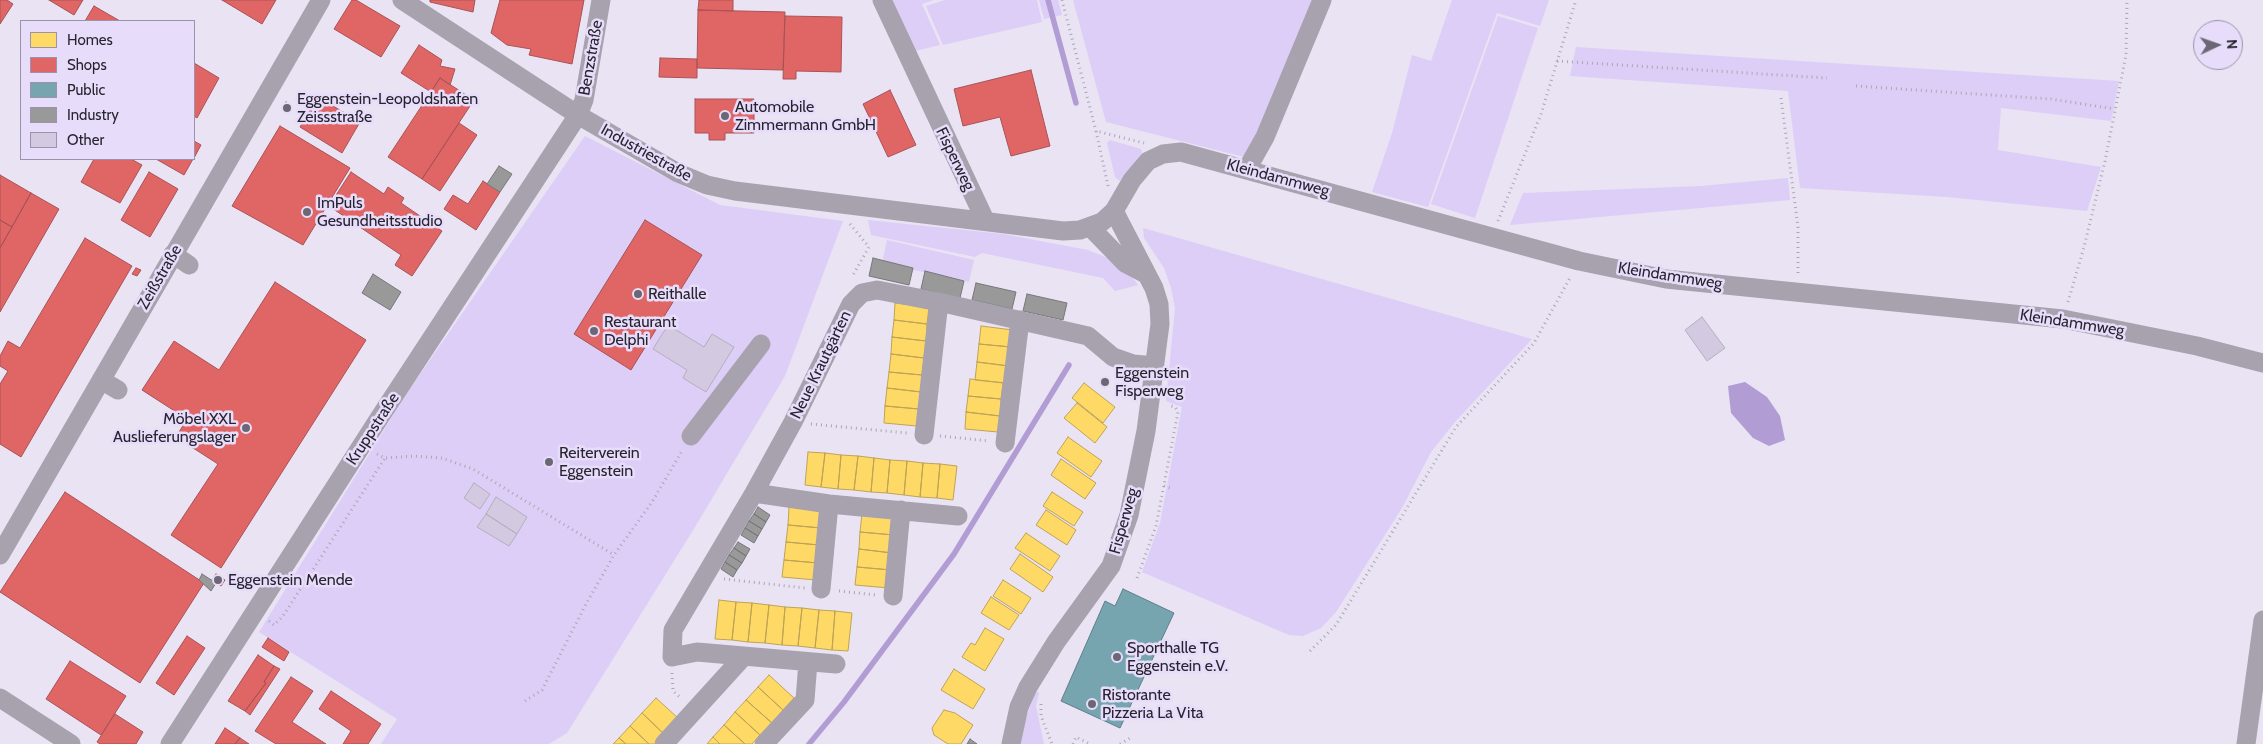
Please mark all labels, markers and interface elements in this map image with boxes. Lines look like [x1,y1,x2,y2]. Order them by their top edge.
street label: Benzstraße [575,19,607,97]
legend [20,20,195,160]
north arrow [2193,20,2243,70]
text: Homes [67,31,113,49]
text: N [2223,39,2241,50]
text: Shops [67,56,107,74]
text: Public [67,81,105,99]
place label: Eggenstein-Leopoldshafen Zeissstraße [297,89,478,127]
place label: Automobile Zimmermann GmbH [735,97,876,135]
marker: Eggenstein-Leopoldshafen Zeissstraße [281,102,293,114]
text: Industry [67,106,119,124]
marker: Automobile Zimmermann GmbH [719,110,731,122]
street label: Industriestraße [597,120,695,186]
street label: Fisperweg [931,124,979,194]
text: Other [67,131,104,149]
street label: Kleindammweg [1225,155,1331,201]
place label: ImPuls Gesundheitsstudio [317,193,442,231]
marker: ImPuls Gesundheitsstudio [301,206,313,218]
street label: Zeißstraße [134,241,186,313]
street label: Kleindammweg [1616,258,1724,294]
place label: Reithalle [648,284,706,304]
marker: Reithalle [632,288,644,300]
street label: Kleindammweg [2018,305,2126,341]
street label: Neue Krautgärten [787,308,855,422]
place label: Restaurant Delphi [604,312,676,350]
marker: Restaurant Delphi [588,325,600,337]
place label: Eggenstein Fisperweg [1115,363,1189,401]
marker: Eggenstein Fisperweg [1099,376,1111,388]
street label: Kruppstraße [343,389,403,469]
place label: Möbel XXL Auslieferungslager [113,409,236,447]
marker: Möbel XXL Auslieferungslager [240,422,252,434]
place label: Reiterverein Eggenstein [559,443,640,481]
marker: Reiterverein Eggenstein [543,456,555,468]
street label: Fisperweg [1105,486,1143,556]
place label: Eggenstein Mende [228,570,353,590]
marker: Eggenstein Mende [212,574,224,586]
place label: Sporthalle TG Eggenstein e.V. [1127,638,1228,676]
marker: Sporthalle TG Eggenstein e.V. [1111,651,1123,663]
place label: Ristorante Pizzeria La Vita [1102,685,1203,723]
marker: Ristorante Pizzeria La Vita [1086,698,1098,710]

